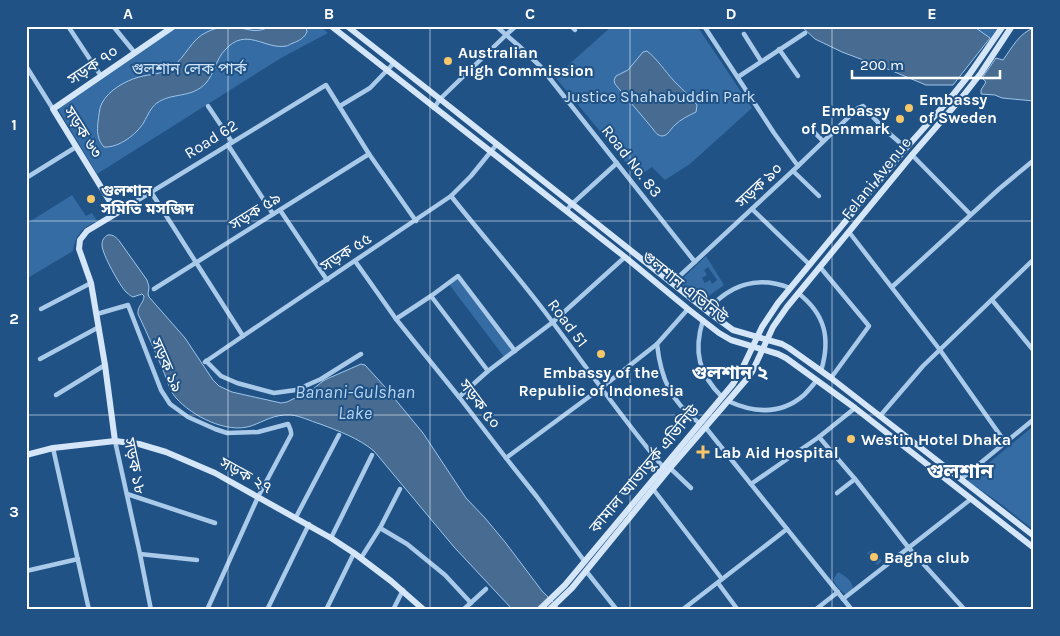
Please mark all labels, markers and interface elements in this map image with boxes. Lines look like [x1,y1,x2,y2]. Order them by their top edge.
text: A [123,4,133,23]
text: B [324,4,334,23]
text: C [525,4,535,23]
text: D [726,4,737,23]
text: E [927,4,937,23]
street label: সড়ক ৭০ [63,41,122,89]
place label: Australian High Commission [458,43,594,80]
scale bar [852,48,1000,80]
marker: Australian High Commission [442,55,454,67]
text: 200 m [860,56,904,74]
park label: গুলশান লেক পার্ক [131,59,248,78]
park label: Justice Shahabuddin Park [564,87,756,106]
place label: Embassy of Sweden [919,90,997,127]
place label: Embassy of Denmark [801,101,891,138]
street label: সড়ক ৬৩ [59,102,106,162]
marker: Embassy of Sweden [903,102,915,114]
marker: Embassy of Denmark [894,113,906,125]
text: 1 [11,115,17,134]
street label: Road 62 [181,115,241,163]
street label: Road No. 83 [598,121,666,201]
street label: Felani Avenue [837,133,915,223]
street label: সড়ক ৯০ [731,159,786,212]
place label: গুলশান সমিতি মসজিদ [100,181,195,218]
street label: সড়ক ৫৯ [225,188,284,235]
marker: গুলশান সমিতি মসজিদ [85,193,97,205]
street label: সড়ক ৫৫ [316,229,375,276]
street label: গুলশান এভিনিউ [638,247,732,328]
street label: Road 51 [544,295,592,351]
text: 2 [9,309,19,328]
street label: সড়ক ১৯ [146,334,187,395]
marker: Embassy of the Republic of Indonesia [595,348,607,360]
district label: গুলশান ২ [692,362,769,384]
place label: Embassy of the Republic of Indonesia [518,363,684,400]
street label: সড়ক ৫০ [455,375,505,432]
water label: Banani-Gulshan Lake [295,381,415,424]
street label: কামাল আতাতুর্ক এভিনিউ [584,401,704,538]
place label: Westin Hotel Dhaka [861,430,1011,449]
marker: Westin Hotel Dhaka [845,433,857,445]
street label: সড়ক ১৮ [120,435,150,496]
place label: Lab Aid Hospital [714,443,839,462]
marker: Lab Aid Hospital [696,445,710,459]
street label: সড়ক ২৭ [216,452,276,497]
district label: গুলশান [927,459,994,483]
text: 3 [9,502,19,521]
place label: Bagha club [884,548,970,567]
marker: Bagha club [868,551,880,563]

